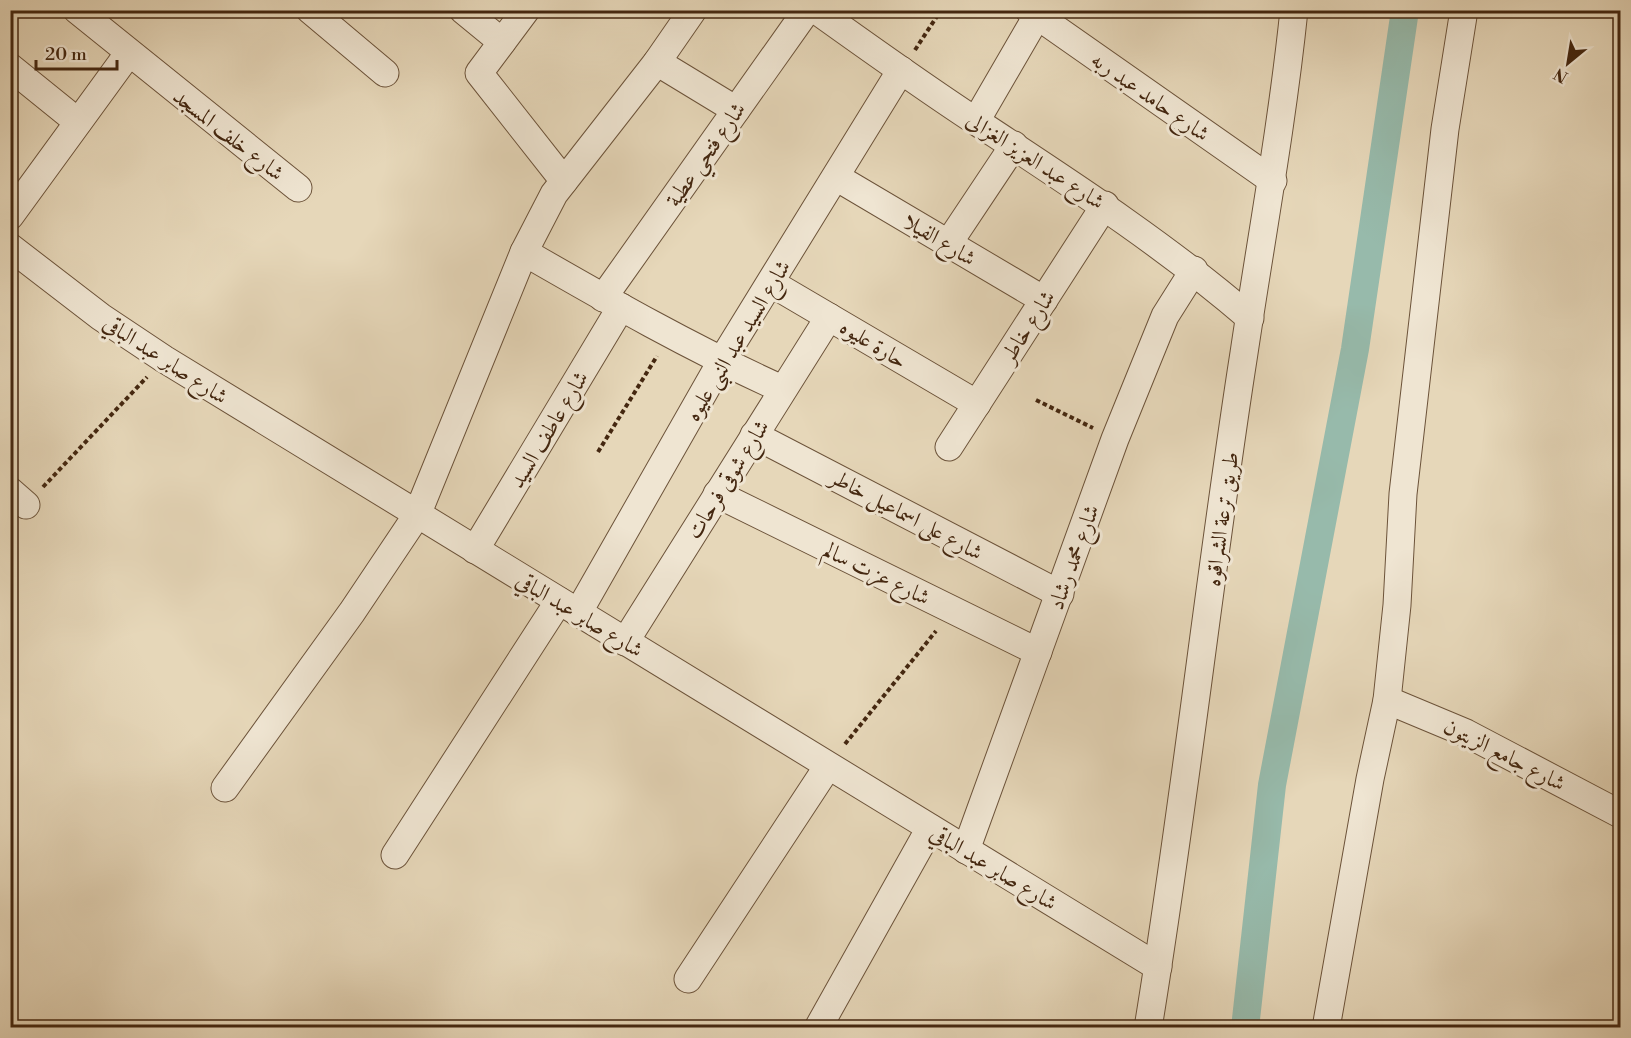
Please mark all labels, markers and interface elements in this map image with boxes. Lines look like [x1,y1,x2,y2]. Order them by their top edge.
scale bar [36,33,117,71]
north arrow [1538,33,1598,93]
text: 20 m [45,43,87,66]
street label: شارع حامد عبد ربه [1083,46,1215,151]
text: N [1550,63,1571,87]
street label: شارع خلف المسجد [164,83,289,190]
street label: شارع فتحي عطية [660,97,757,216]
street label: شارع عبد العزيز الغزالى [959,107,1109,219]
street label: شارع الفيلا [896,208,981,276]
street label: شارع السيد عبد النبى عليوه [679,255,801,428]
street label: شارع خاطر [994,285,1065,372]
street label: شارع صابر عبد الباقي [95,310,233,414]
street label: حارة عليوه [835,314,912,375]
street label: شارع عاطف السيد [504,366,598,495]
street label: شارع شوقى فرحات [681,415,779,547]
street label: طريق ترعة الشراقوه [1200,450,1245,588]
street label: شارع على اسماعيل خاطر [822,463,987,570]
street label: شارع محمد رشاد [1043,501,1110,615]
street label: شارع عزت سالم [816,537,934,616]
street label: شارع صابر عبد الباقي [509,567,648,667]
street label: شارع جامع الزيتون [1437,713,1570,802]
street label: شارع صابر عبد الباقي [923,820,1062,920]

